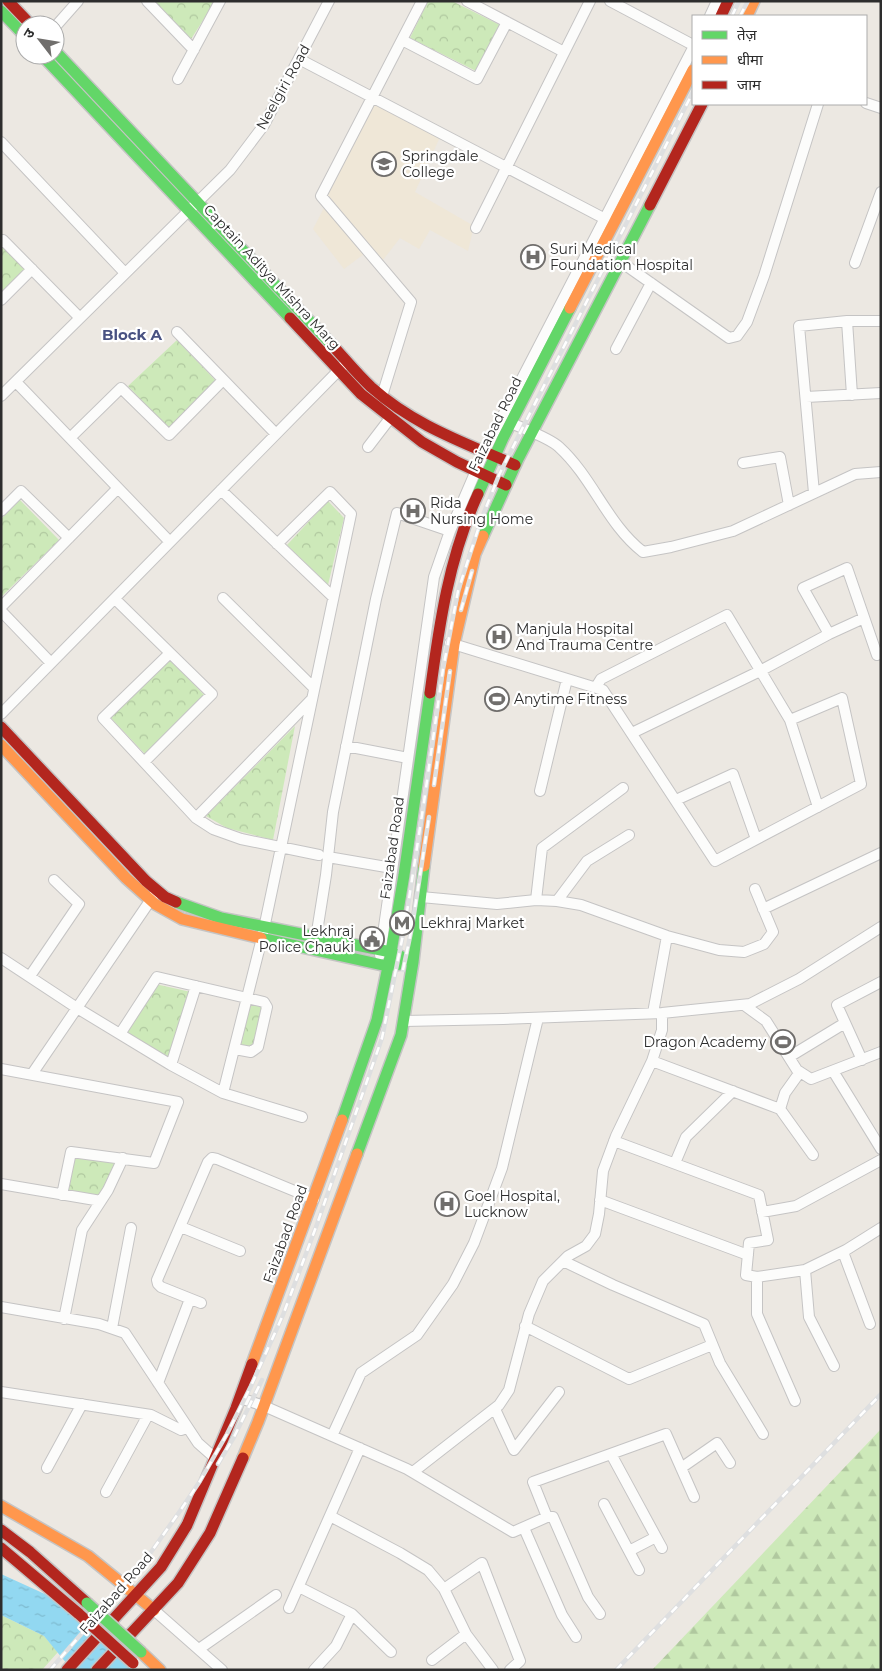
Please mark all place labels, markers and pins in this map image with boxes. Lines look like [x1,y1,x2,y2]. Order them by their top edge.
place label: Springdale College [402,147,478,181]
school or university icon: Springdale College [371,151,397,177]
place label: Suri Medical Foundation Hospital [550,240,693,274]
hospital icon: Suri Medical Foundation Hospital [520,244,546,270]
place label: Rida Nursing Home [430,494,533,528]
hospital icon: Rida Nursing Home [400,498,426,524]
place label: Manjula Hospital And Trauma Centre [516,620,653,654]
hospital icon: Manjula Hospital And Trauma Centre [486,624,512,650]
sports icon: Anytime Fitness [484,686,510,712]
place label: Anytime Fitness [514,690,627,708]
metro station icon: Lekhraj Market [389,910,415,936]
place label: Lekhraj Market [420,914,525,932]
place label: Lekhraj Police Chauki [259,922,354,956]
public building icon: Lekhraj Police Chauki [359,926,385,952]
sports icon: Dragon Academy [770,1029,796,1055]
place label: Dragon Academy [643,1033,766,1051]
place label: Goel Hospital, Lucknow [464,1187,560,1221]
hospital icon: Goel Hospital, Lucknow [434,1191,460,1217]

